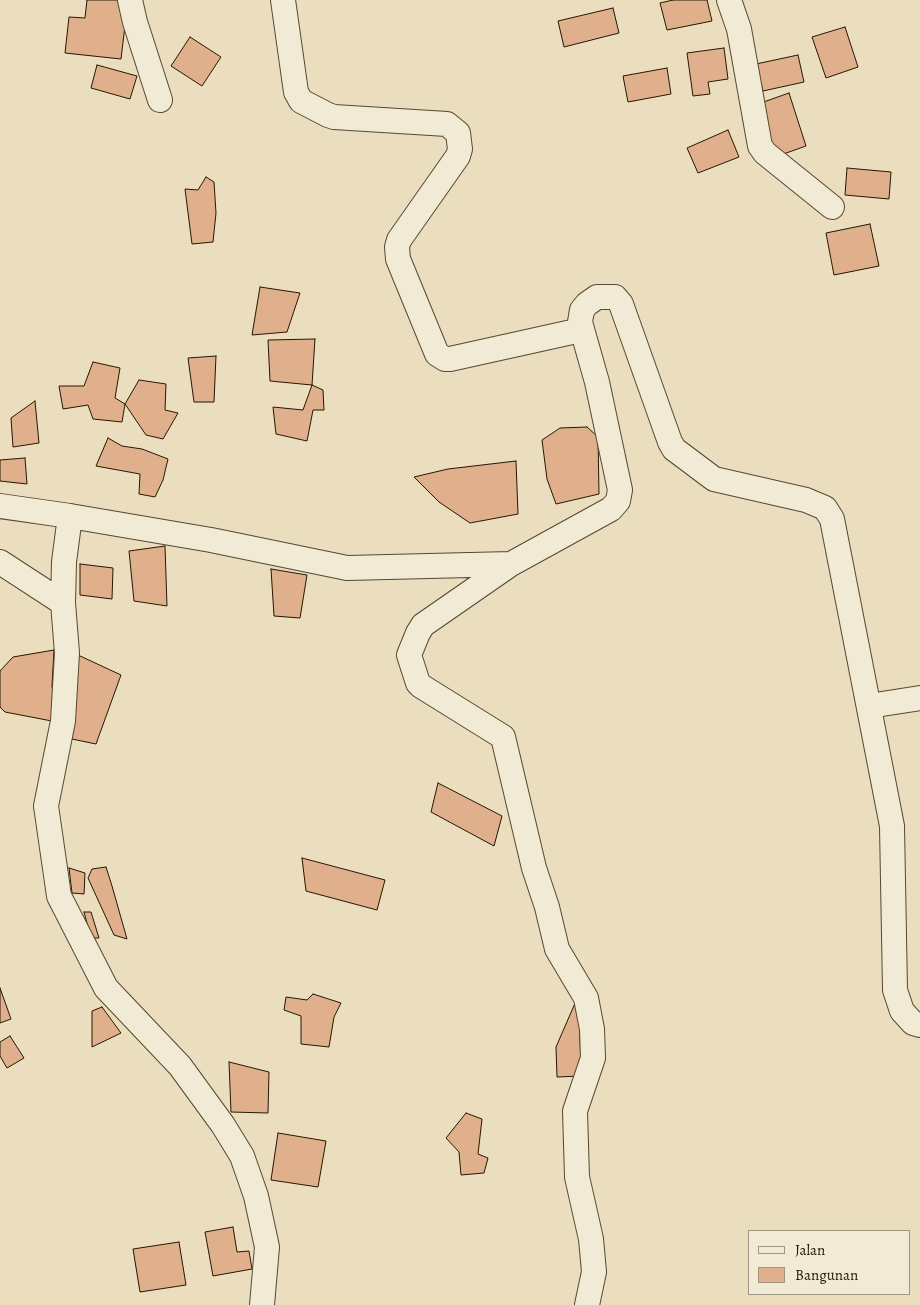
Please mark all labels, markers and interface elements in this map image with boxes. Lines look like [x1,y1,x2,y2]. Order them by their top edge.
legend [748,1230,910,1295]
text: Jalan [795,1240,825,1260]
text: Bangunan [795,1265,858,1285]

